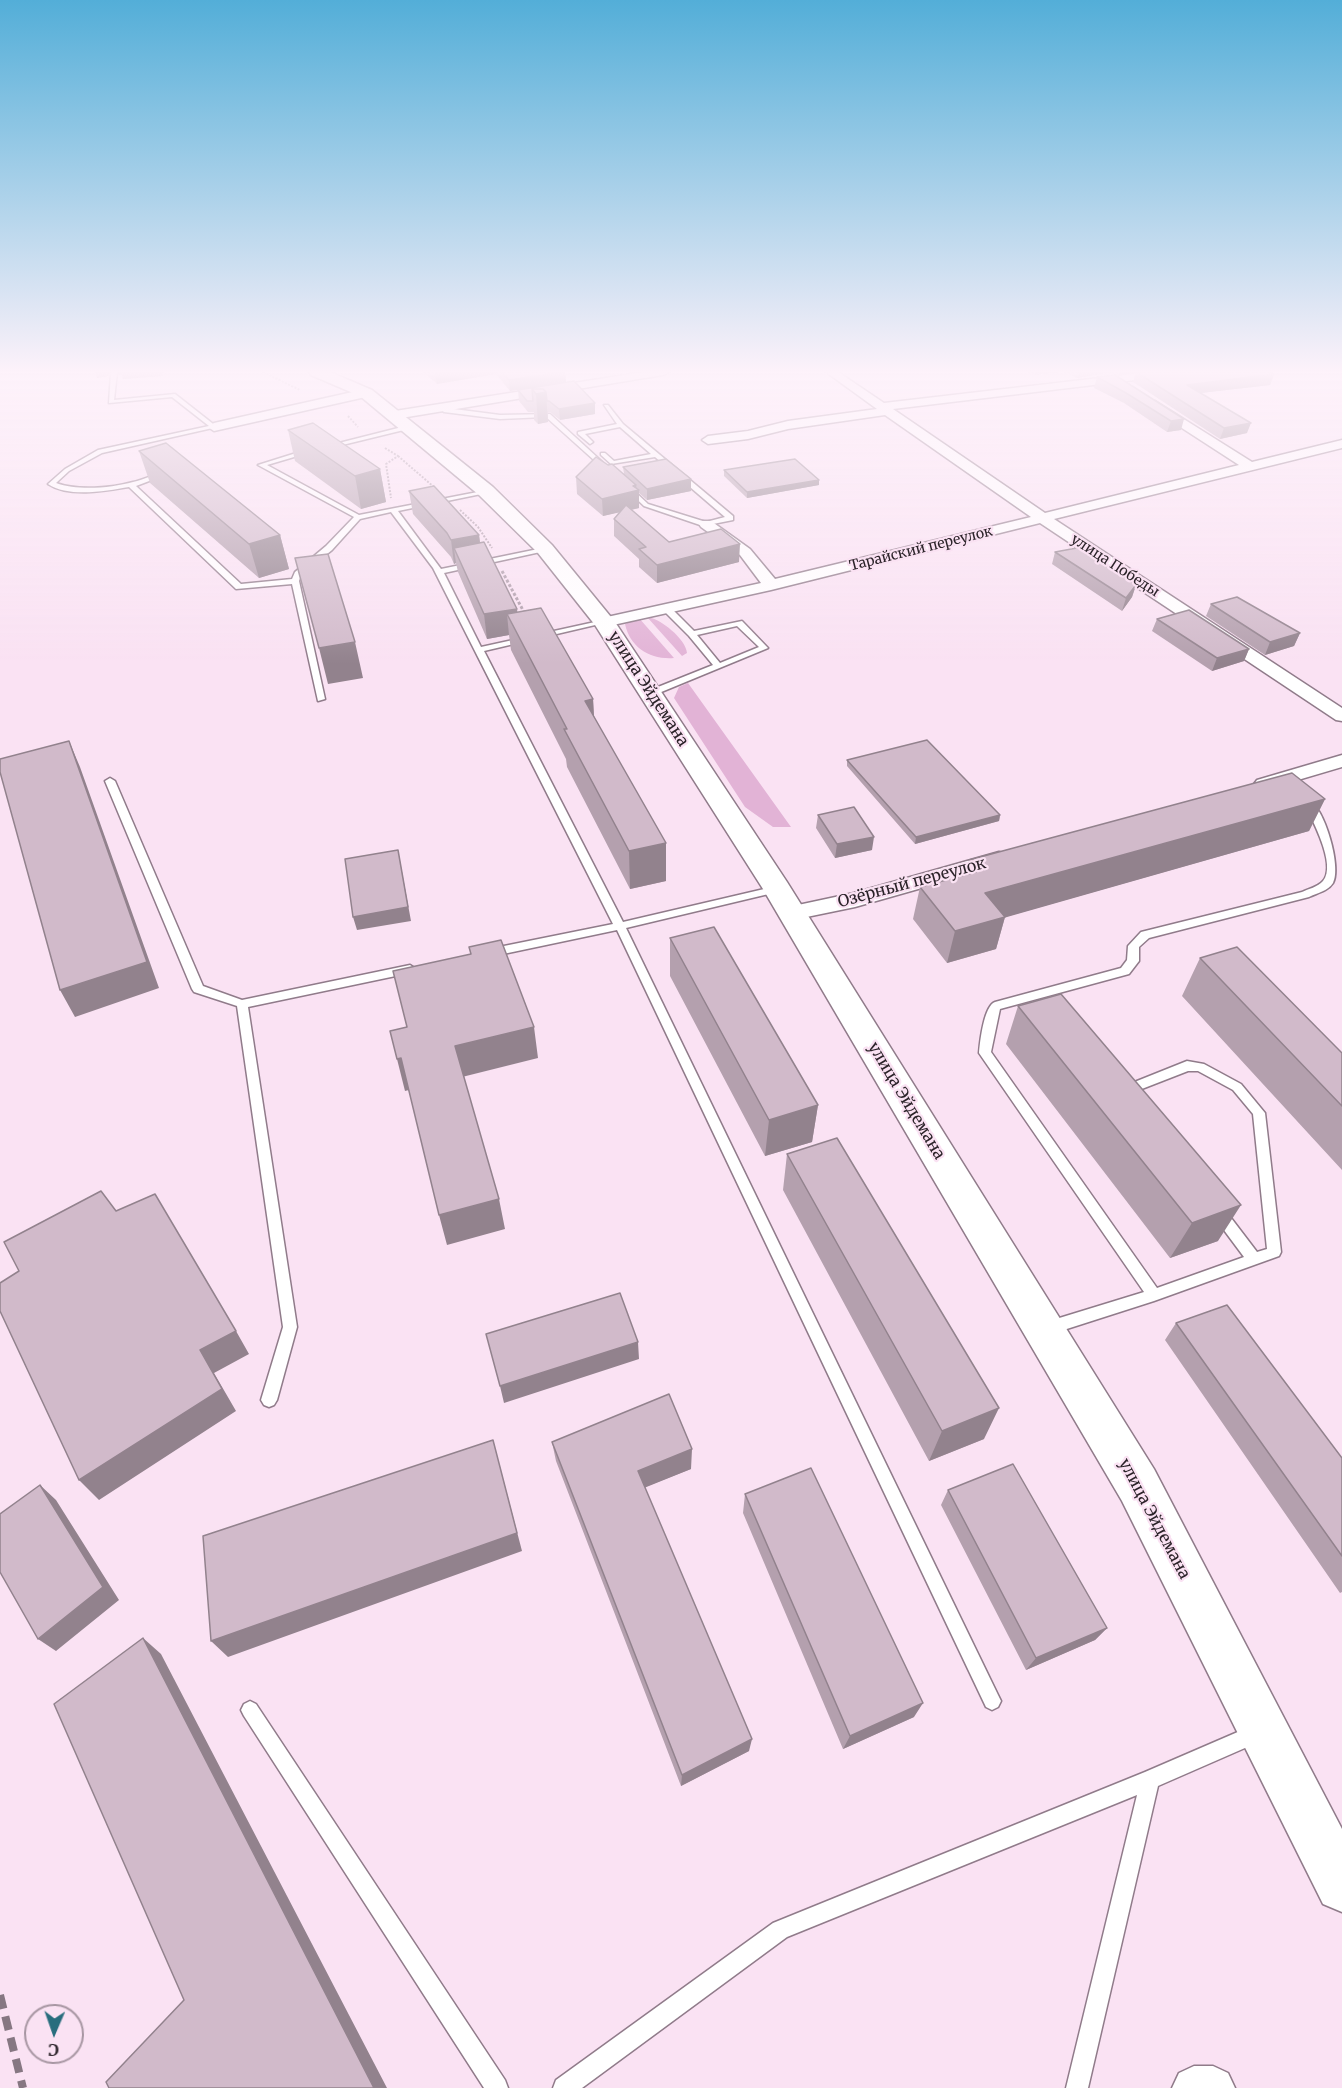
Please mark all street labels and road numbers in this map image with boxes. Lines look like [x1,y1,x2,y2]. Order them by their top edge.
street label: Тарайский переулок [848,523,994,575]
street label: улица Победы [1068,531,1162,601]
street label: улица Эйдемана [604,628,692,750]
street label: Озёрный переулок [836,854,988,912]
street label: улица Эйдемана [863,1039,949,1163]
street label: улица Эйдемана [1114,1456,1194,1582]

